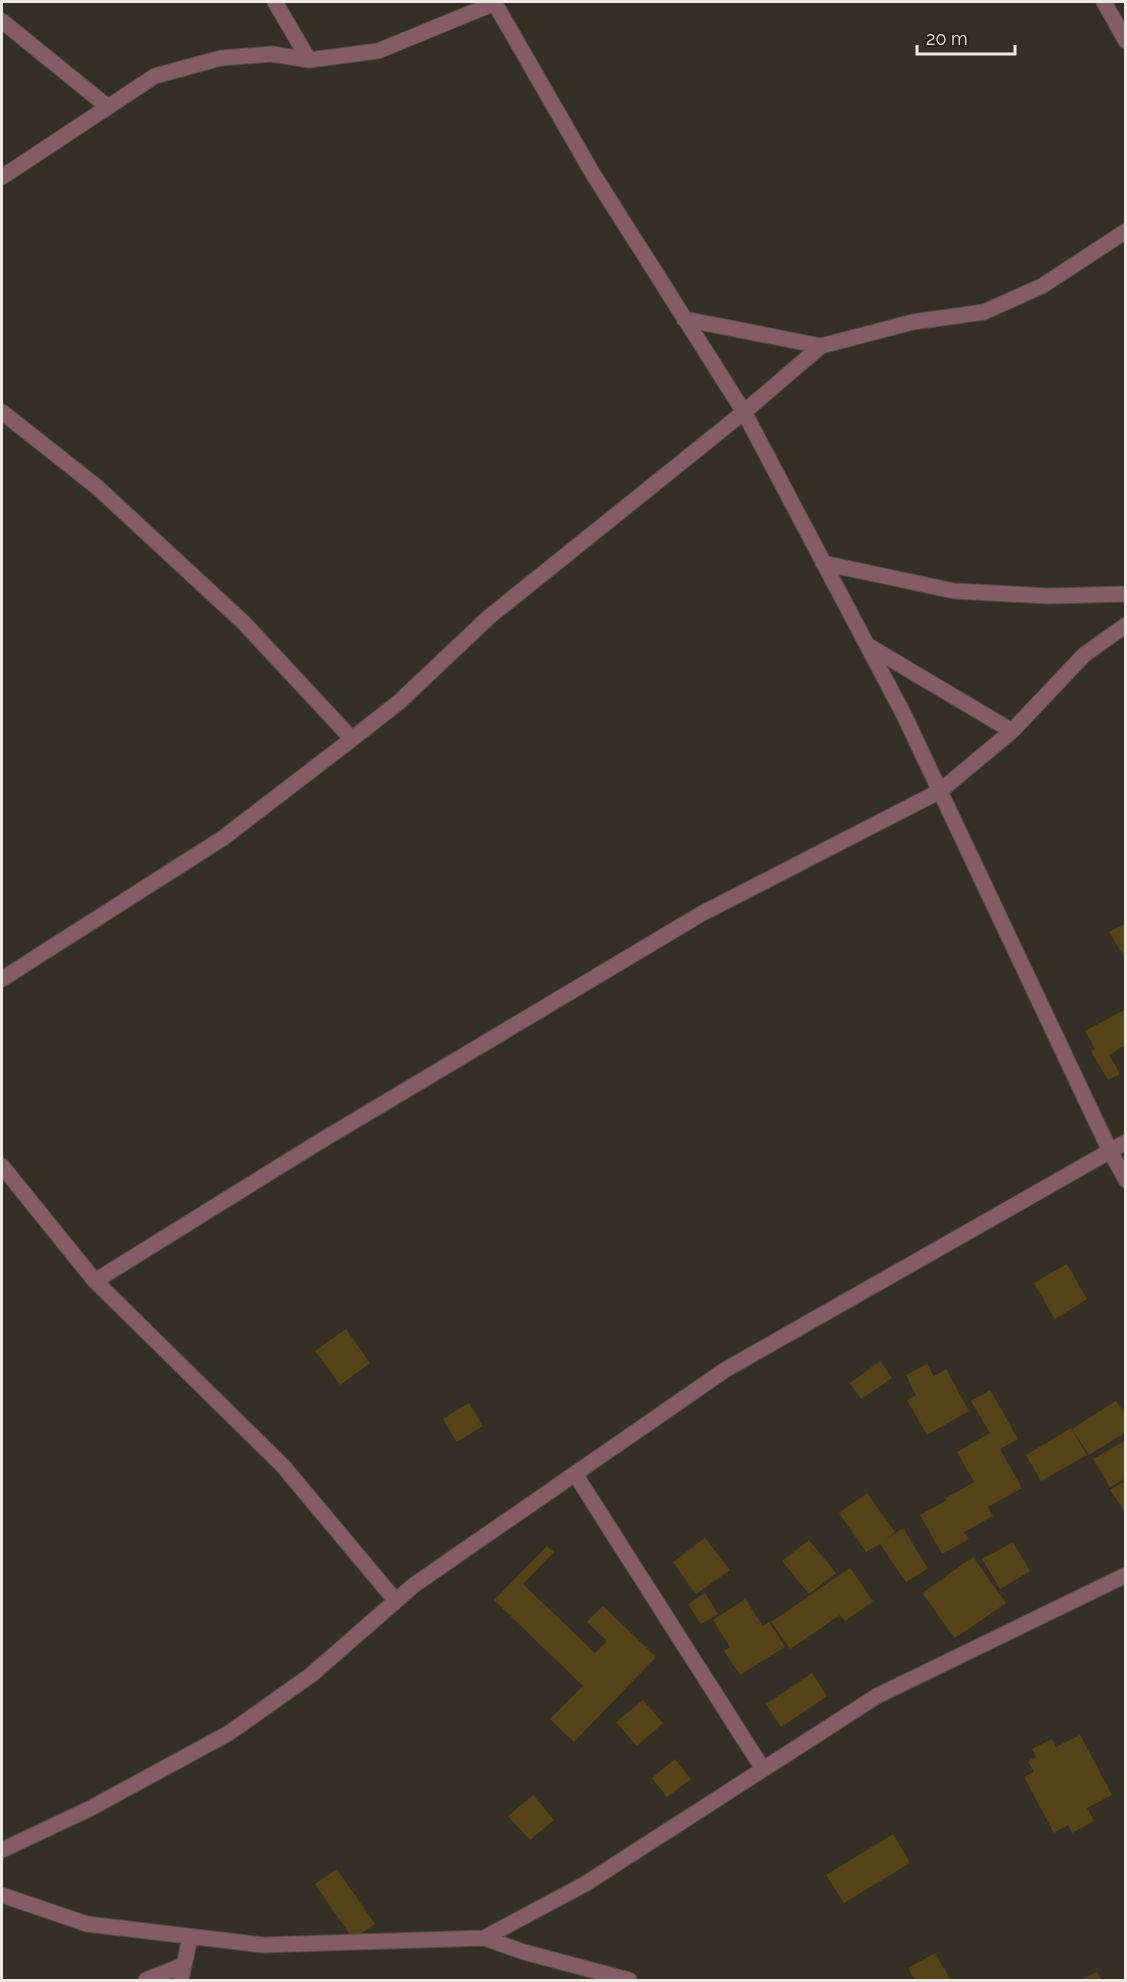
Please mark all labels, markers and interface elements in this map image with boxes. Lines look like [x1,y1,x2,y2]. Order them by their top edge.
scale bar [917,18,1014,56]
text: 20 m [926,28,968,49]

